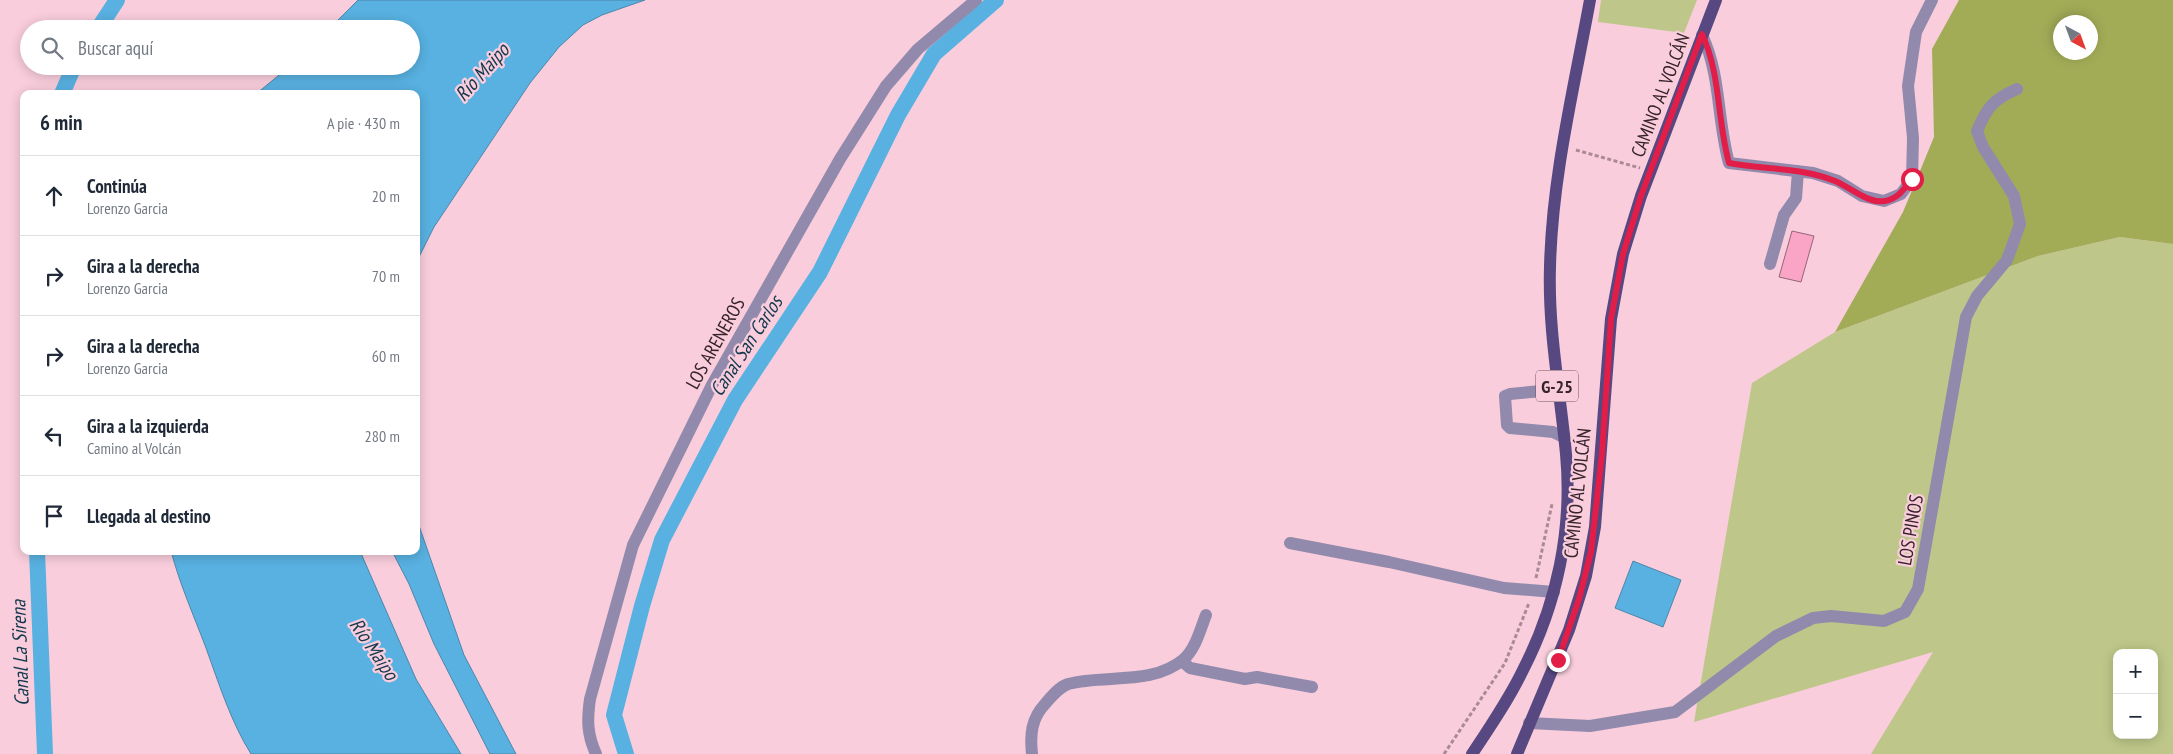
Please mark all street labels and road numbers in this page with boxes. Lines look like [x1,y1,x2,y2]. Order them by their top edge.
street label: CAMINO AL VOLCÁN [1625,30,1695,160]
street label: LOS ARENEROS [680,293,750,393]
road number: G-25 [1536,371,1578,402]
street label: CAMINO AL VOLCÁN [1558,427,1596,559]
street label: LOS PINOS [1892,493,1928,567]

